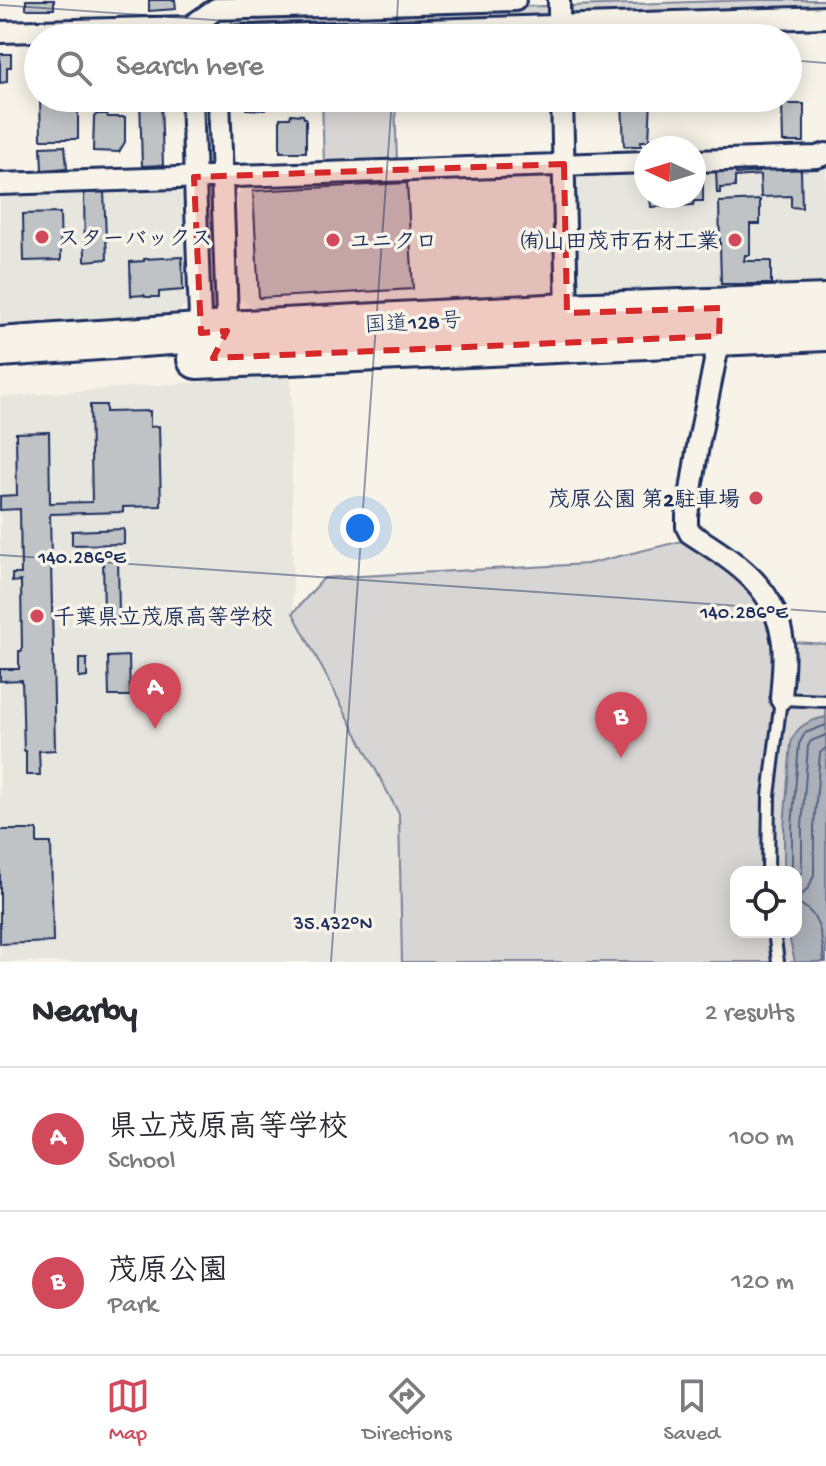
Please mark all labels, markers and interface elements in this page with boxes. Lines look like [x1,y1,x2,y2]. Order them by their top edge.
search box [24,24,802,112]
icon: search [52,46,96,90]
text: Search here [116,51,264,86]
north arrow [634,136,706,208]
marker: スターバックス [33,228,51,246]
place label: スターバックス [58,228,212,254]
place label: ㈲山田茂市石材工業 [521,230,719,257]
marker: ユニクロ [324,231,342,249]
place label: ユニクロ [349,231,437,257]
marker: ㈲山田茂市石材工業 [726,231,744,249]
street label: 国道128号 [364,308,463,341]
place label: 茂原公園 第2駐車場 [548,487,740,515]
marker: 茂原公園 第2駐車場 [747,489,765,507]
your location [340,508,380,548]
text: 140.286°E [37,548,127,571]
text: 140.286°E [699,603,789,626]
place label: 千葉県立茂原高等学校 [53,606,273,633]
marker: 千葉県立茂原高等学校 [28,607,46,625]
pin: A [129,663,181,729]
pin: B [595,692,647,758]
map controls [730,866,802,938]
button: locate [730,866,802,938]
text: 35.432°N [293,914,372,937]
text: Nearby [32,994,137,1034]
text: 2 results [705,999,794,1030]
text: 県立茂原高等学校 [108,1112,348,1147]
text: A [50,1124,66,1155]
text: 100 m [729,1124,794,1155]
text: School [108,1147,176,1178]
text: 茂原公園 [108,1256,228,1291]
text: B [51,1268,65,1299]
text: 120 m [731,1268,794,1299]
text: Park [108,1291,158,1322]
tab: Map [106,1374,150,1448]
tab: Directions [362,1374,452,1448]
tab: Saved [664,1374,720,1448]

